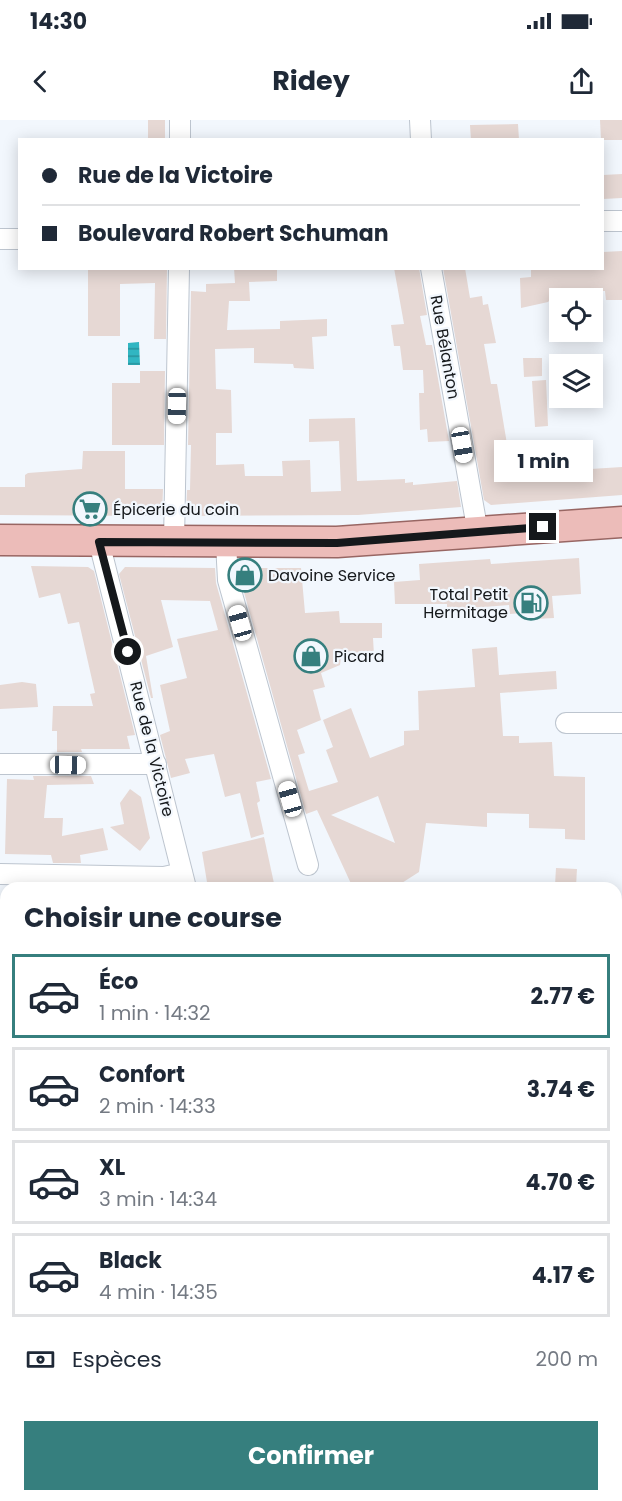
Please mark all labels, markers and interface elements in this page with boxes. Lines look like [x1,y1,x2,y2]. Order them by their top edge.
text: 14:30 [30,6,87,37]
text: Ridey [272,62,350,99]
icon: back [24,65,57,98]
icon: share [565,65,598,98]
text: Rue de la Victoire [78,160,273,191]
text: Boulevard Robert Schuman [78,218,389,249]
map controls [549,288,603,408]
button: locate [549,288,603,342]
street label: Rue Bélanton [425,293,465,401]
button: layers [549,354,603,408]
car [168,388,186,424]
car [450,426,474,464]
callout: 1 min [494,440,592,482]
text: 1 min [517,447,570,475]
supermarket icon: Épicerie du coin [72,491,108,527]
place label: Épicerie du coin [113,498,239,521]
route end [529,513,556,540]
shop icon: Davoine Service [227,557,263,593]
place label: Davoine Service [268,564,396,587]
place label: Total Petit Hermitage [423,583,508,624]
fuel station icon: Total Petit Hermitage [513,585,549,621]
car [226,603,254,643]
route start [114,638,141,665]
shop icon: Picard [293,638,329,674]
place label: Picard [334,645,385,668]
street label: Rue de la Victoire [124,679,180,819]
car [50,756,86,774]
car [276,779,304,819]
text: Choisir une course [24,899,282,936]
text: Éco [99,966,138,997]
icon: car [27,969,81,1023]
text: 2.77 € [531,981,595,1012]
text: 1 min · 14:32 [99,999,211,1027]
text: Confort [99,1059,185,1090]
icon: car [27,1062,81,1116]
text: 3.74 € [527,1074,595,1105]
text: 2 min · 14:33 [99,1092,216,1120]
text: XL [99,1152,125,1183]
icon: car [27,1155,81,1209]
text: 4.70 € [526,1167,595,1198]
text: 3 min · 14:34 [99,1185,217,1213]
text: Black [99,1245,162,1276]
icon: car [27,1248,81,1302]
text: 4.17 € [532,1260,595,1291]
text: 4 min · 14:35 [99,1278,218,1306]
icon: cash [24,1343,57,1376]
text: Espèces [72,1344,162,1375]
text: 200 m [535,1345,598,1373]
button: Confirmer [24,1421,598,1490]

